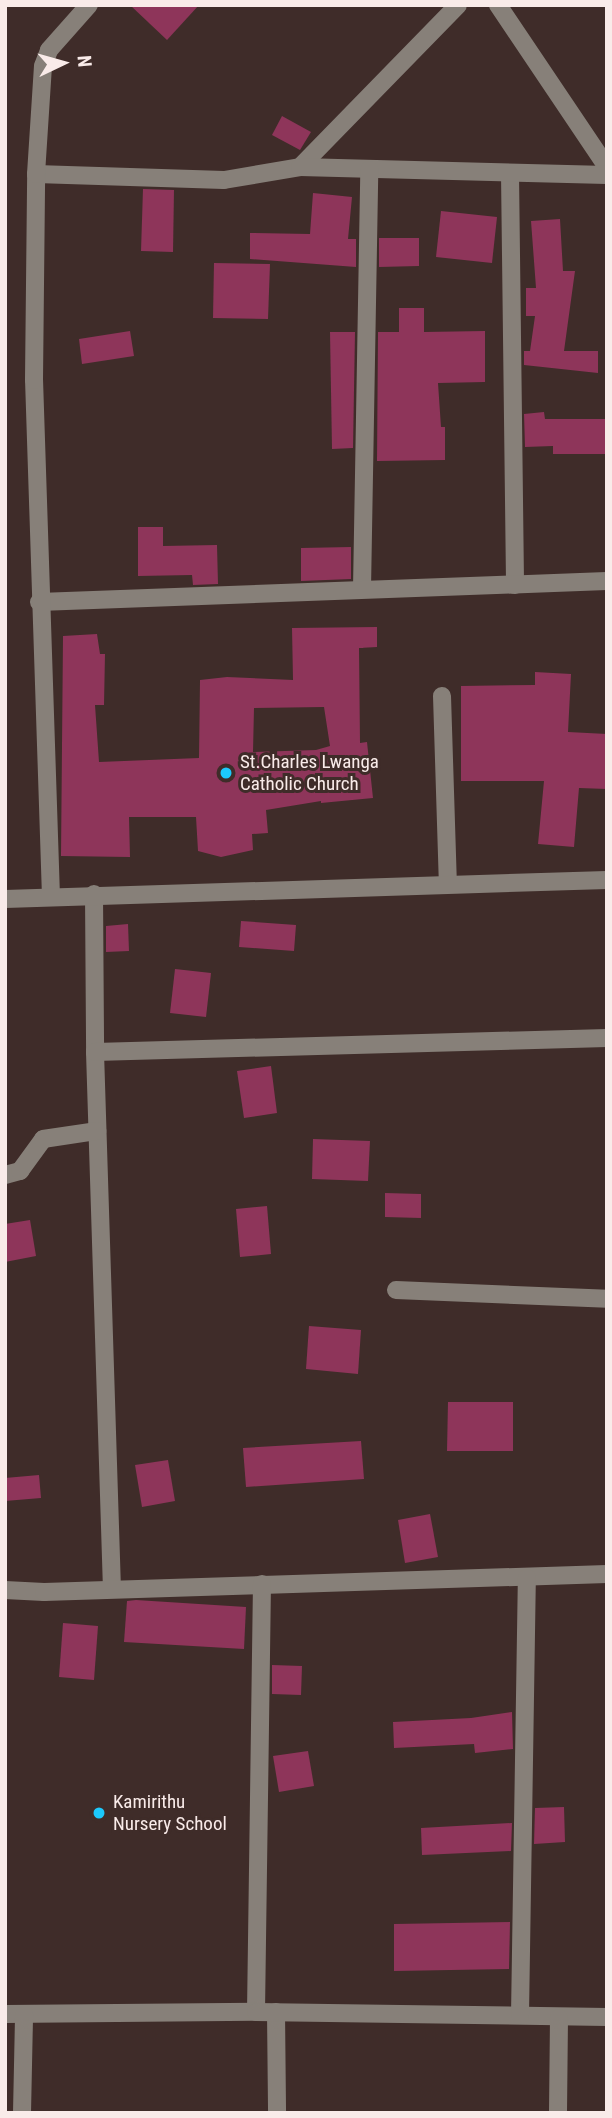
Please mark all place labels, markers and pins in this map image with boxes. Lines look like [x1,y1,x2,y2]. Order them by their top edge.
place label: St.Charles Lwanga Catholic Church [240,751,379,795]
marker: St.Charles Lwanga Catholic Church [218,765,234,781]
place label: Kamirithu Nursery School [113,1791,227,1835]
marker: Kamirithu Nursery School [91,1805,107,1821]

